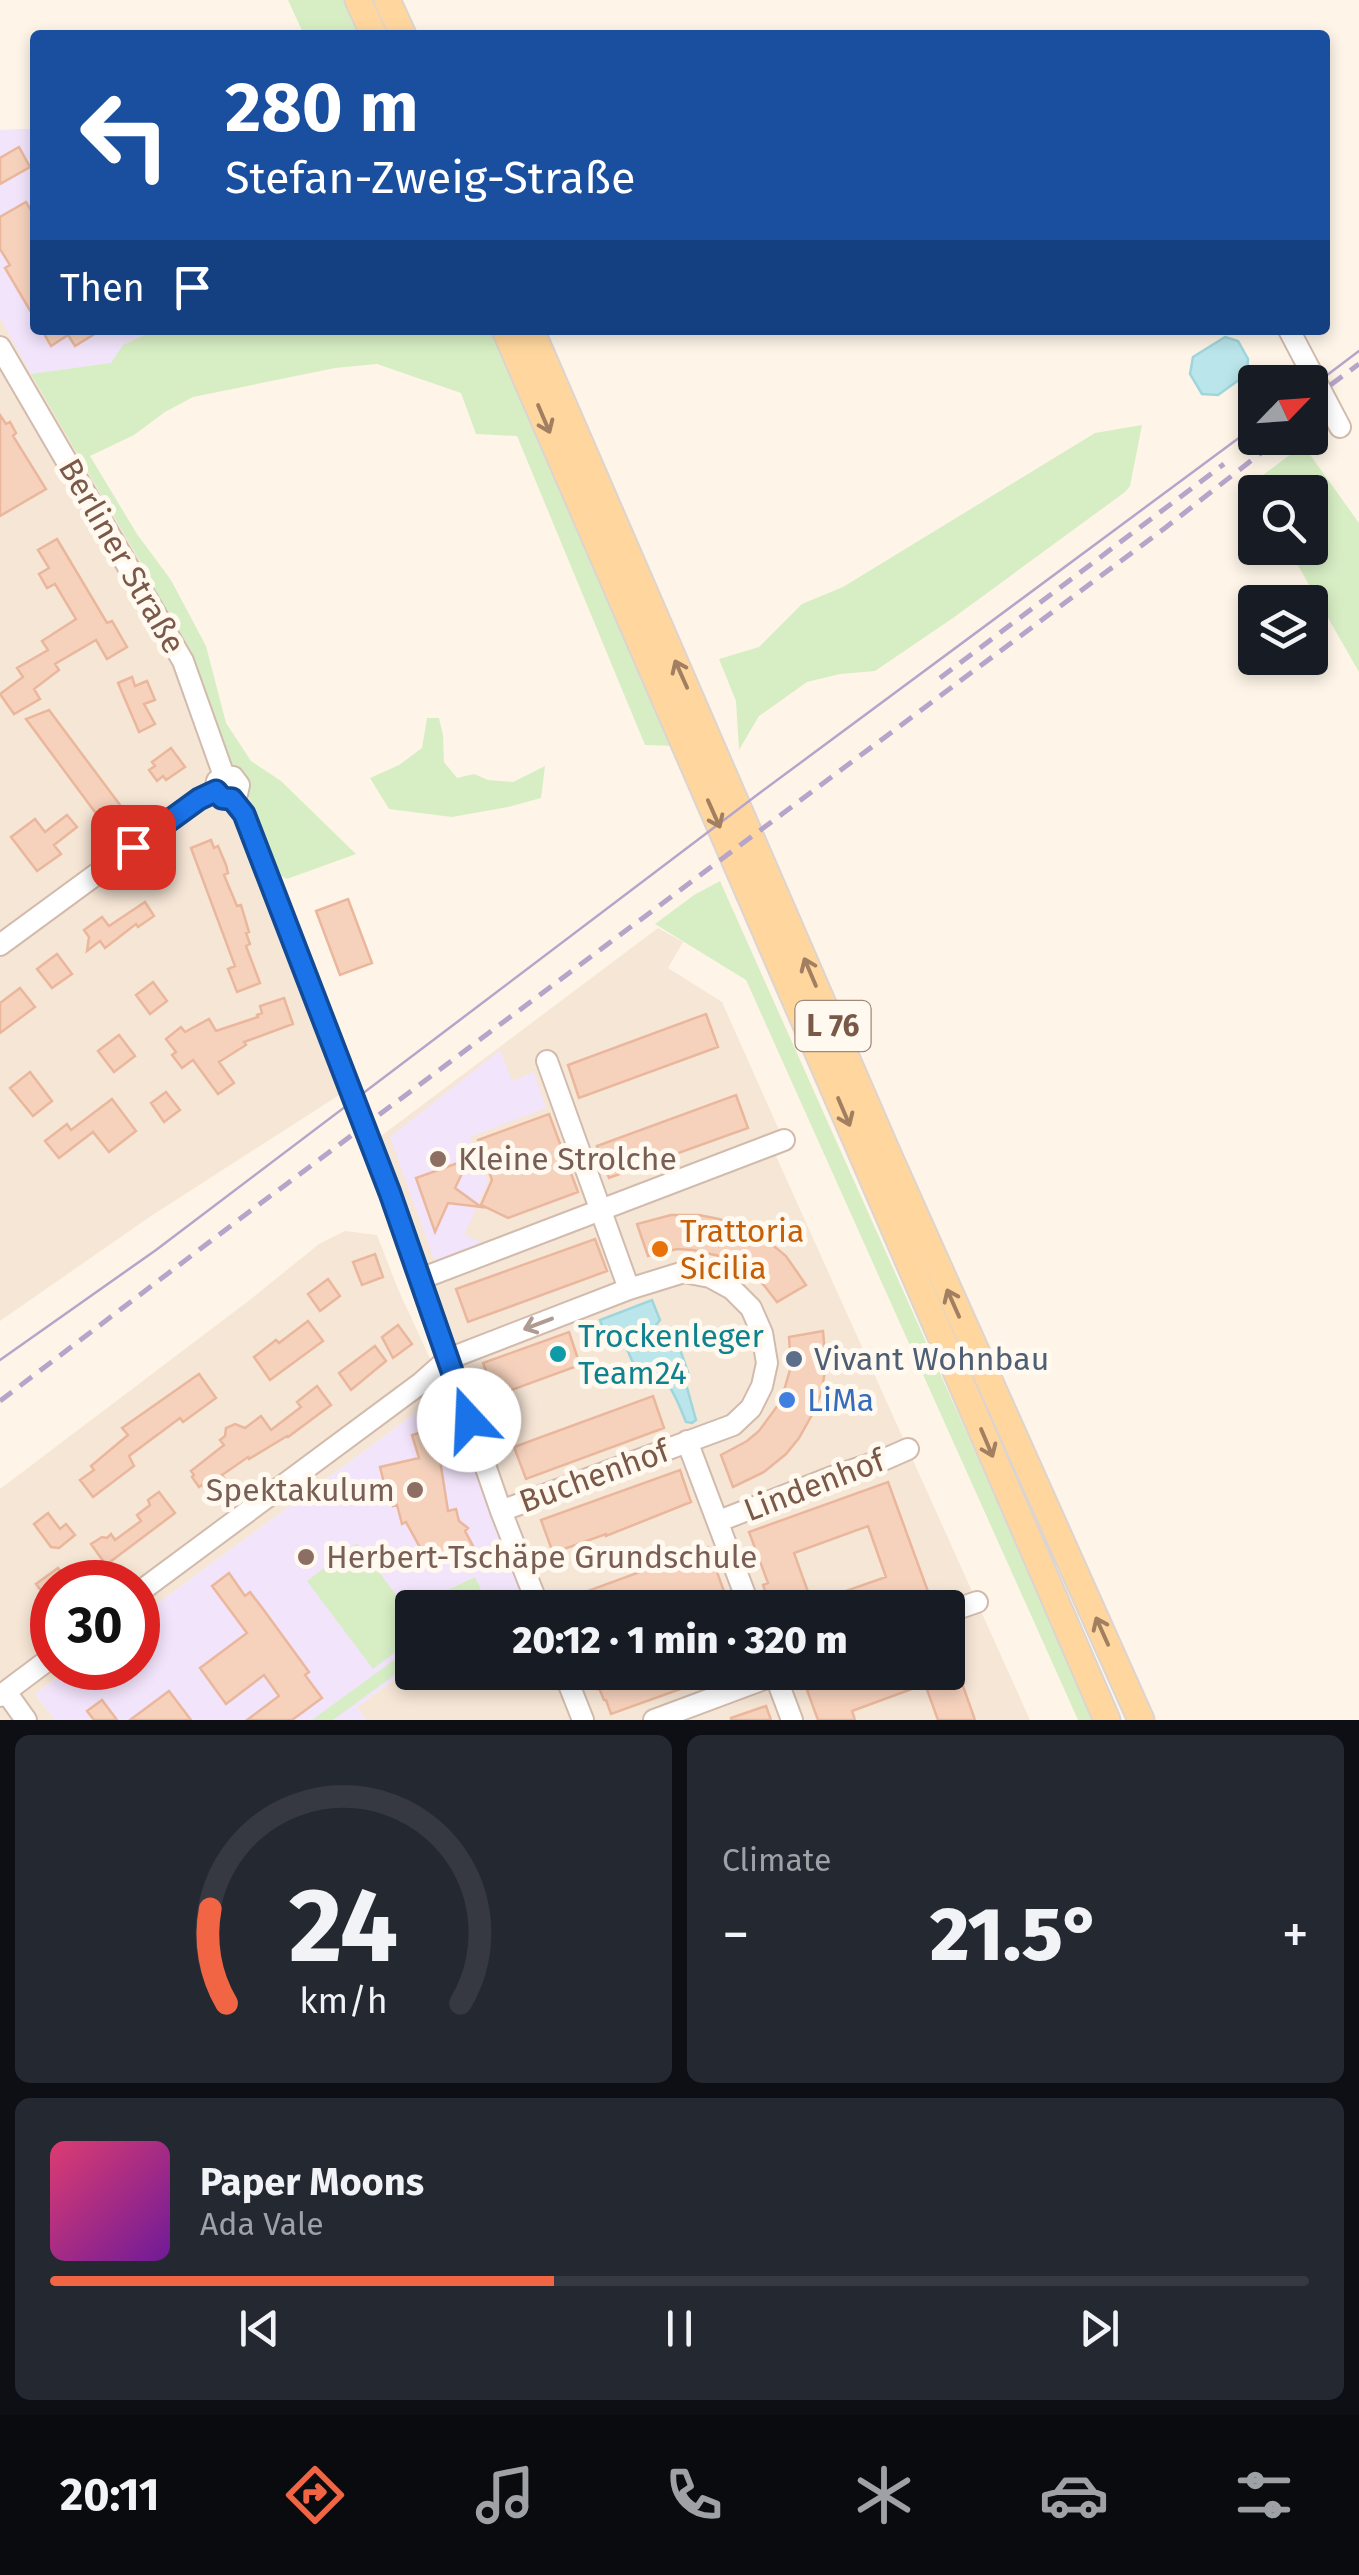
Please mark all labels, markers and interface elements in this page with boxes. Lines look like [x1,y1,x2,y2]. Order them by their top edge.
text: 280 m [225,66,419,150]
icon: left [60,70,190,200]
text: Stefan-Zweig-Straße [225,151,635,205]
icon: arrive [165,260,220,315]
text: Then [60,265,145,311]
north arrow [1238,365,1328,455]
map controls [1238,365,1328,675]
one-way arrow [536,403,554,434]
street label: Berliner Straße [51,452,193,660]
button: search [1238,475,1328,565]
button: layers [1238,585,1328,675]
one-way arrow [671,659,689,690]
one-way arrow [706,798,724,829]
pin [91,805,176,890]
icon: arrive [106,820,161,875]
one-way arrow [800,958,818,988]
road number: L 76 [796,1001,870,1051]
one-way arrow [836,1097,854,1127]
place label: Kleine Strolche [458,1140,677,1178]
marker: Kleine Strolche [427,1148,449,1170]
place label: Trattoria Sicilia [680,1212,804,1287]
marker: Trattoria Sicilia [649,1238,671,1260]
one-way arrow [943,1288,961,1319]
one-way arrow [523,1316,554,1334]
place label: Trockenleger Team24 [578,1317,764,1392]
place label: Vivant Wohnbau [814,1340,1049,1378]
marker: Trockenleger Team24 [547,1343,569,1365]
marker: Vivant Wohnbau [783,1348,805,1370]
position arrow [417,1368,521,1472]
place label: LiMa [807,1381,874,1419]
marker: LiMa [776,1389,798,1411]
one-way arrow [979,1427,997,1458]
street label: Buchenhof [514,1431,676,1521]
street label: Lindenhof [738,1440,892,1529]
place label: Spektakulum [206,1471,395,1509]
marker: Spektakulum [404,1479,426,1501]
place label: Herbert-Tschäpe Grundschule [326,1538,758,1576]
marker: Herbert-Tschäpe Grundschule [295,1546,317,1568]
speed limit sign: 30 [30,1560,160,1690]
one-way arrow [1092,1616,1110,1647]
text: 20:12 · 1 min · 320 m [513,1617,847,1663]
text: Climate [722,1841,831,1879]
text: 24 [289,1864,398,1989]
text: 21.5° [930,1890,1101,1980]
text: − [722,1902,750,1968]
text: + [1282,1902,1309,1968]
text: km/h [299,1980,388,2022]
text: Paper Moons [200,2159,424,2205]
text: Ada Vale [200,2205,324,2243]
icon: previous [232,2301,287,2356]
icon: pause [652,2301,707,2356]
icon: next [1072,2301,1127,2356]
icon: directions [280,2460,350,2530]
icon: music [470,2460,540,2530]
icon: phone [659,2460,729,2530]
icon: climate [849,2460,919,2530]
icon: car [1039,2460,1109,2530]
icon: filters [1229,2460,1299,2530]
text: 20:11 [60,2468,160,2522]

